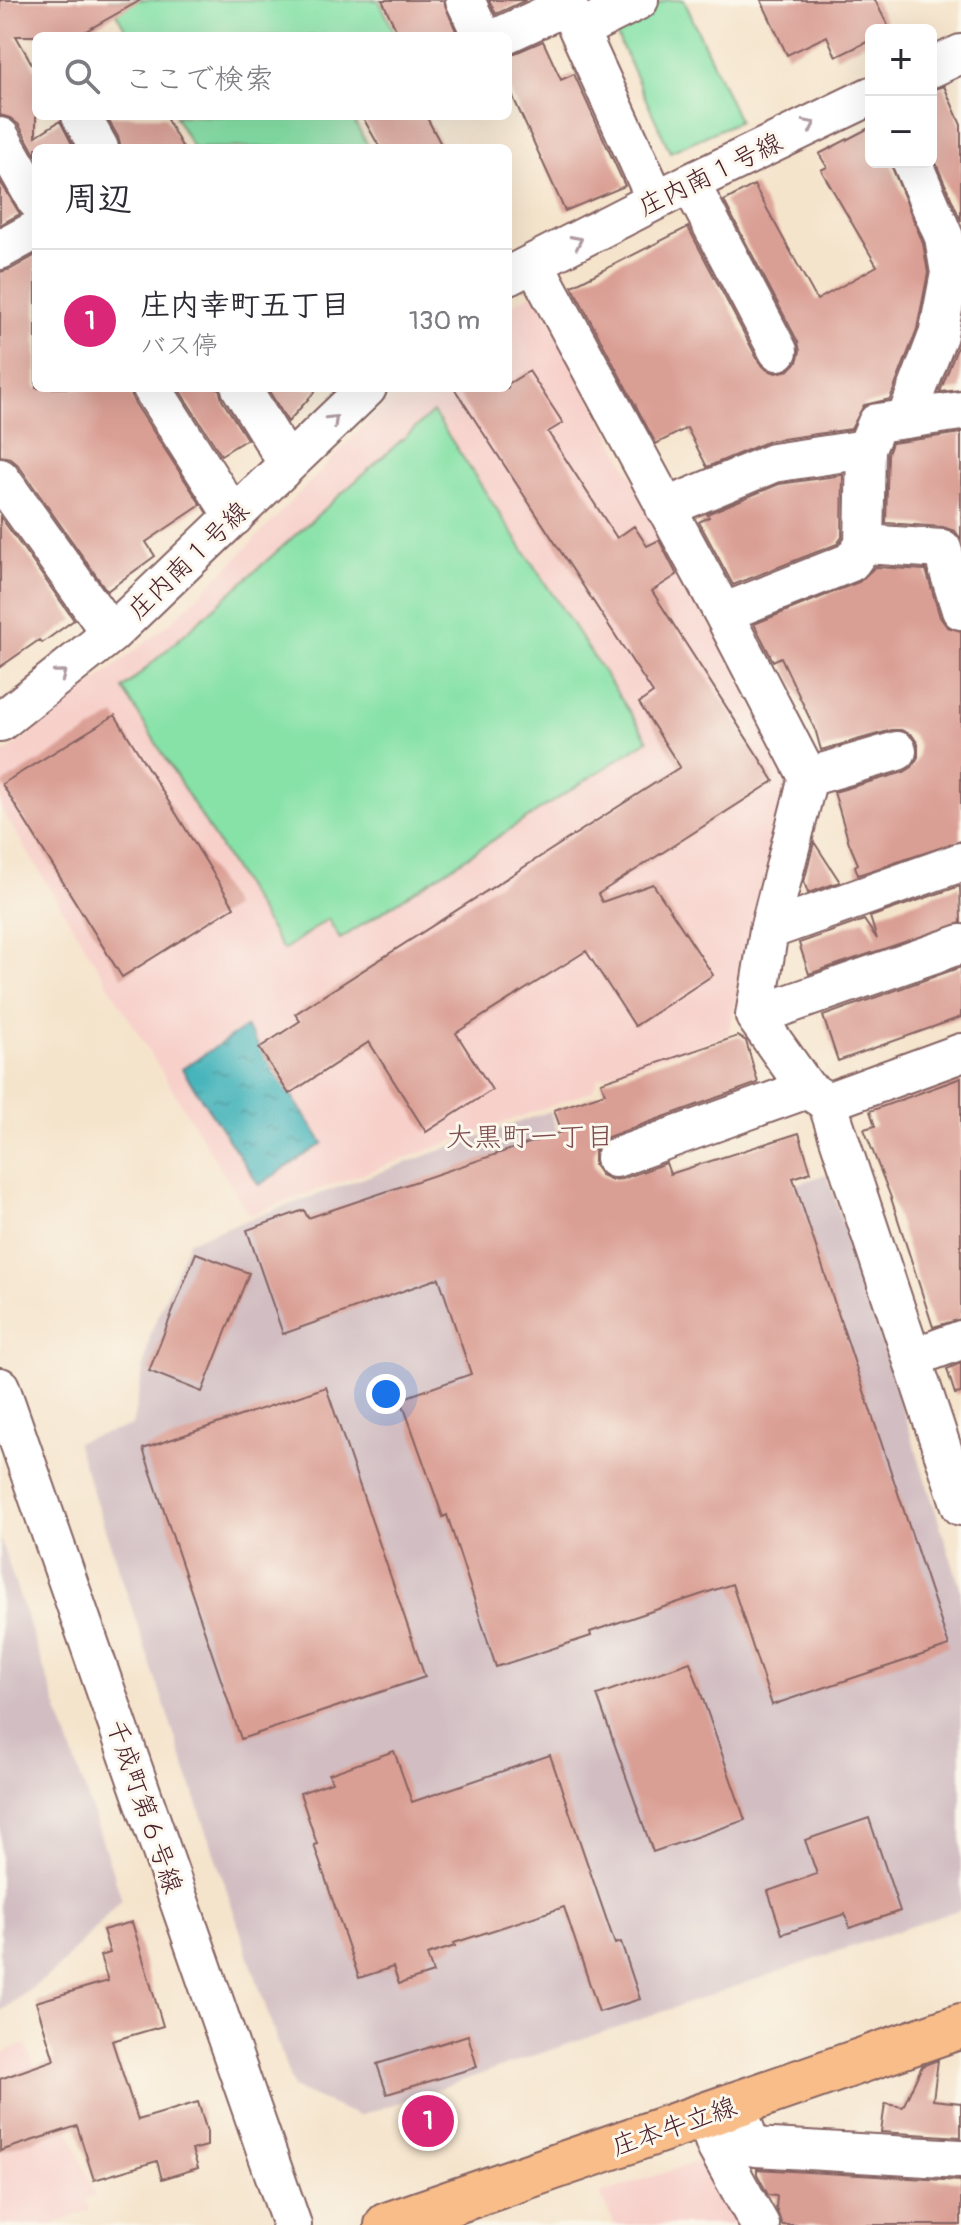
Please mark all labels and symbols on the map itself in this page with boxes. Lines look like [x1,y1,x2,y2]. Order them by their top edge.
one-way arrow [802,119,817,135]
street label: 庄内南１号線 [633,126,788,223]
one-way arrow [569,235,584,250]
one-way arrow [324,415,338,430]
street label: 庄内南１号線 [121,495,256,626]
one-way arrow [52,669,67,683]
district label: 大黒町一丁目 [446,1120,614,1155]
your location [366,1374,406,1414]
street label: 千成町第６号線 [99,1715,189,1898]
pin: 1 [402,2091,454,2151]
street label: 庄本牛立線 [608,2091,741,2163]

